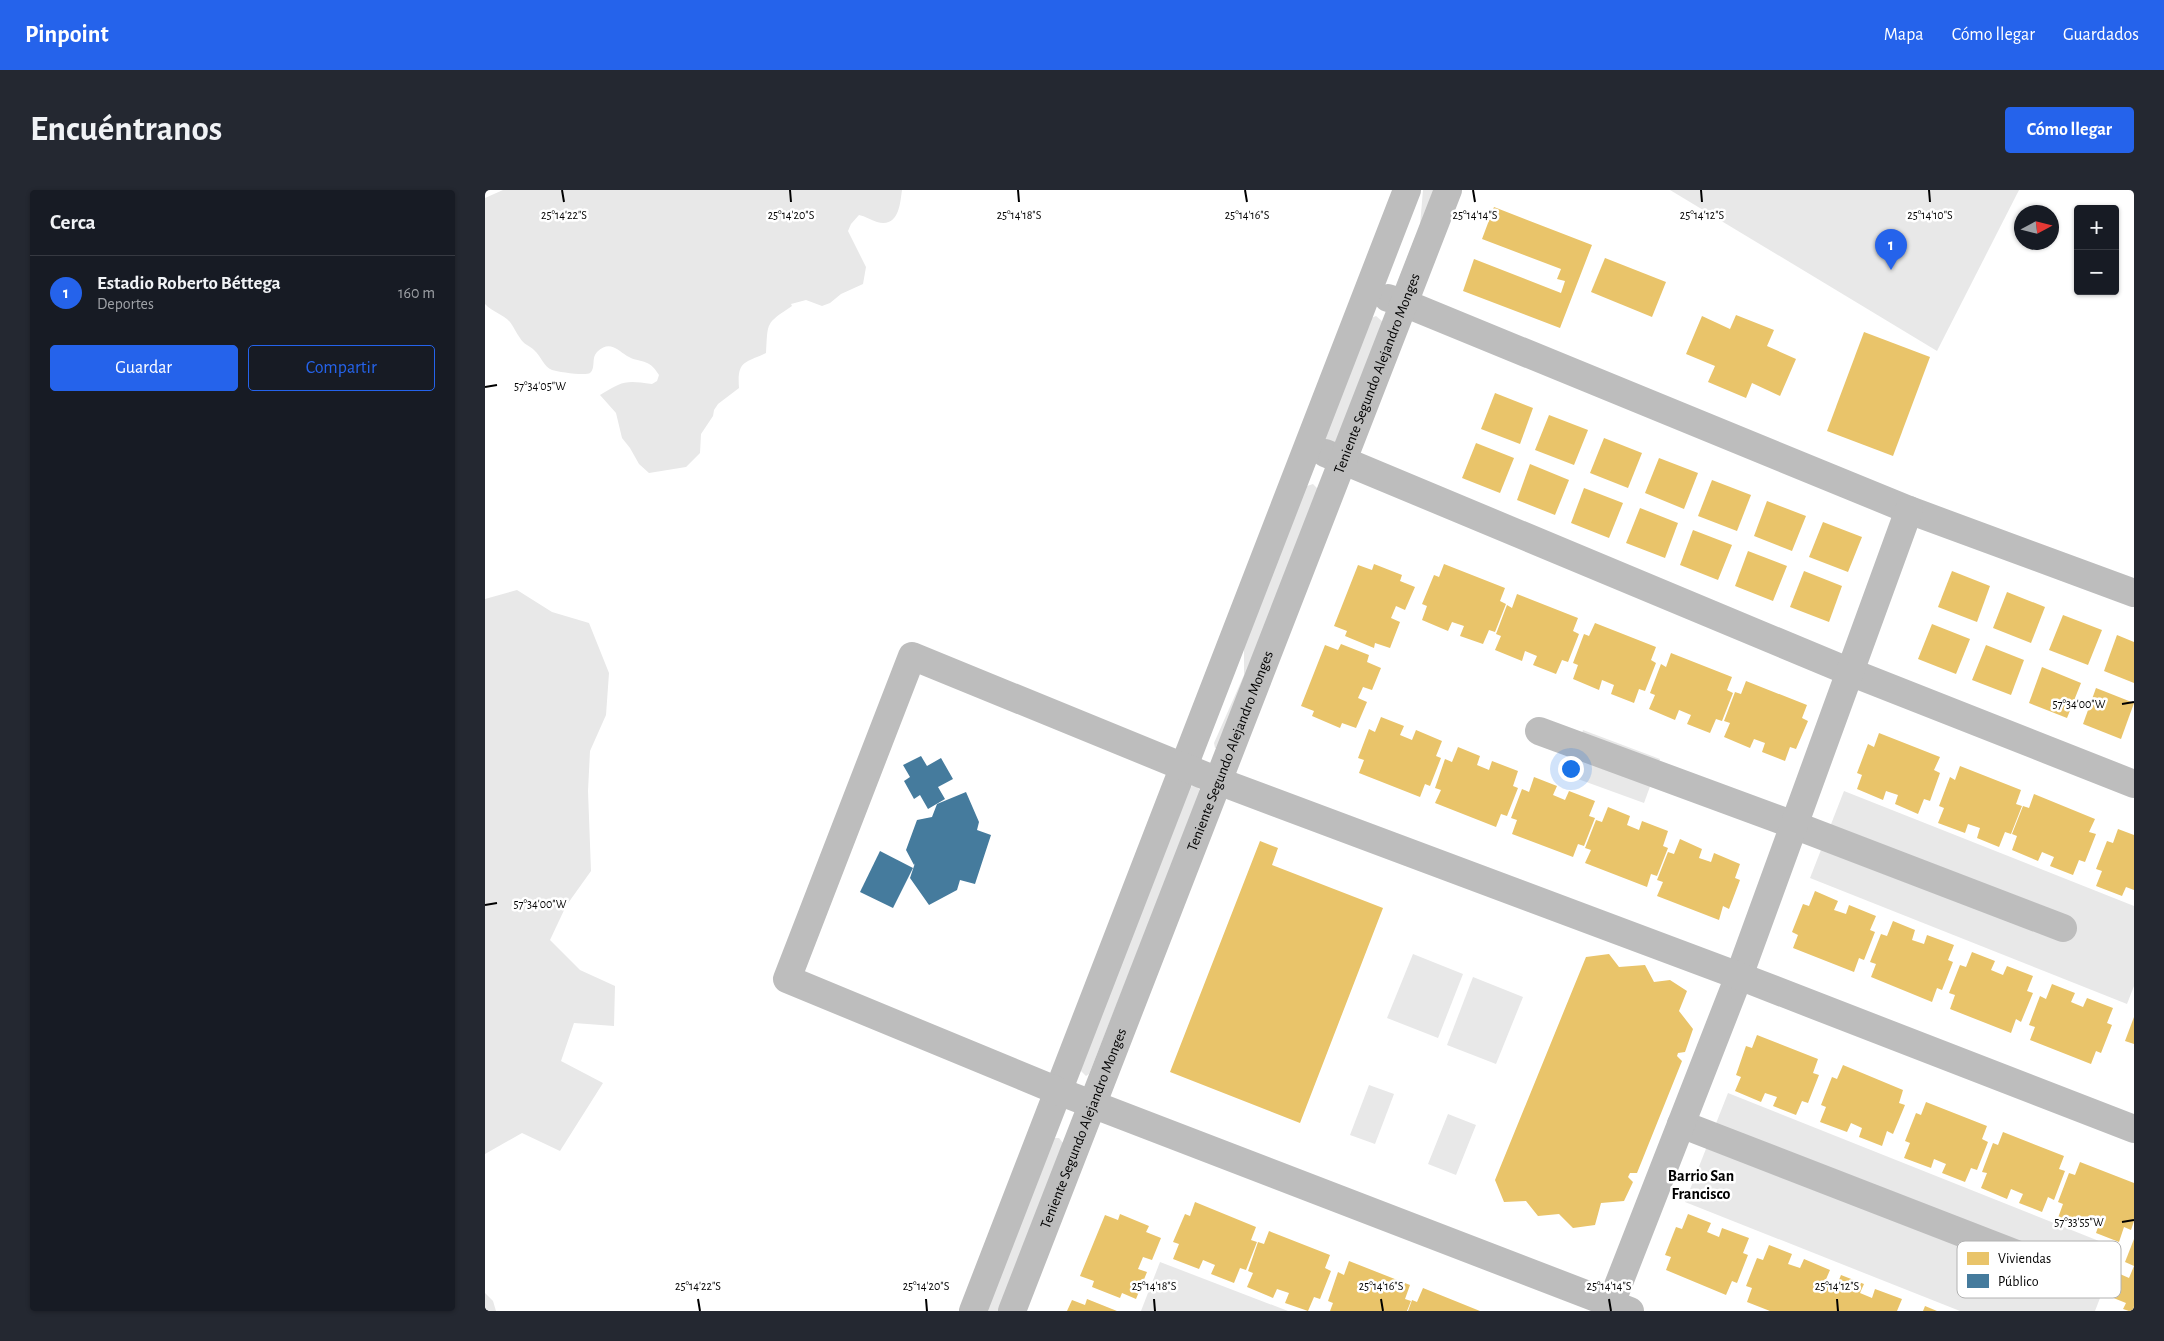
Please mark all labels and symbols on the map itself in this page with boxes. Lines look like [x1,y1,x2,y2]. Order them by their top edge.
north arrow [2014,205,2059,250]
text: 25°14'22"S [541,209,587,221]
text: 25°14'20"S [768,209,815,221]
text: 25°14'18"S [997,209,1042,221]
text: 25°14'16"S [1225,209,1270,221]
text: 25°14'14"S [1453,209,1498,221]
text: 25°14'12"S [1680,209,1725,221]
text: 25°14'10"S [1907,209,1953,221]
pin: 1 [1875,229,1907,270]
street label: Teniente Segundo Alejandro Monges [1331,271,1423,476]
text: 57°34'05"W [514,380,566,392]
street label: Teniente Segundo Alejandro Monges [1185,649,1276,853]
text: 57°34'00"W [2052,698,2106,710]
your location [1558,756,1584,782]
text: 57°34'00"W [513,898,567,910]
street label: Teniente Segundo Alejandro Monges [1038,1026,1129,1231]
district label: Barrio San Francisco [1668,1168,1734,1202]
text: 57°33'55"W [2054,1216,2104,1228]
legend [1957,1241,2121,1298]
text: Viviendas [1998,1252,2051,1266]
text: Público [1998,1275,2039,1289]
text: 25°14'22"S [675,1280,721,1292]
text: 25°14'20"S [903,1280,950,1292]
text: 25°14'18"S [1132,1280,1177,1292]
text: 25°14'16"S [1359,1280,1404,1292]
text: 25°14'14"S [1587,1280,1632,1292]
text: 25°14'12"S [1815,1280,1860,1292]

